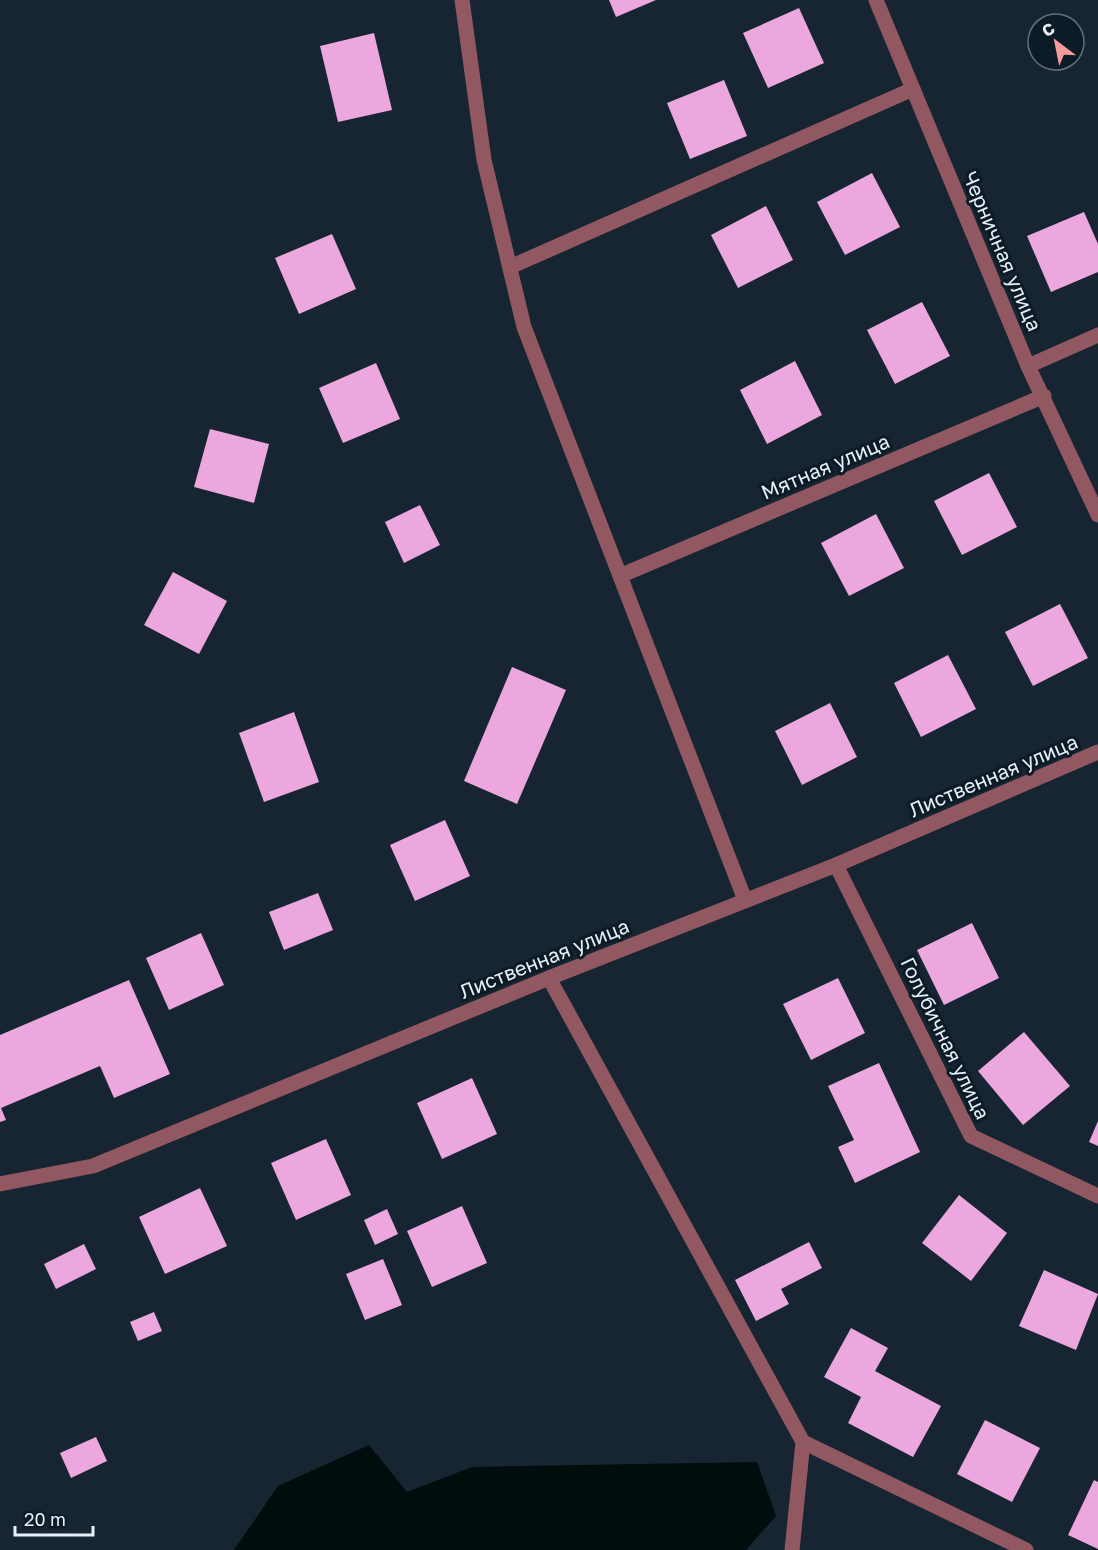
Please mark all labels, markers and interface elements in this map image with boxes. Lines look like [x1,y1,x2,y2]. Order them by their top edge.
north arrow [1026,12,1086,72]
text: С [1038,18,1058,41]
street label: Черничная улица [958,167,1048,335]
street label: Мятная улица [757,428,893,504]
street label: Лиственная улица [905,729,1081,821]
street label: Лиственная улица [456,913,632,1003]
street label: Голубичная улица [896,953,996,1123]
scale bar [15,1499,93,1537]
text: 20 m [24,1508,66,1530]

